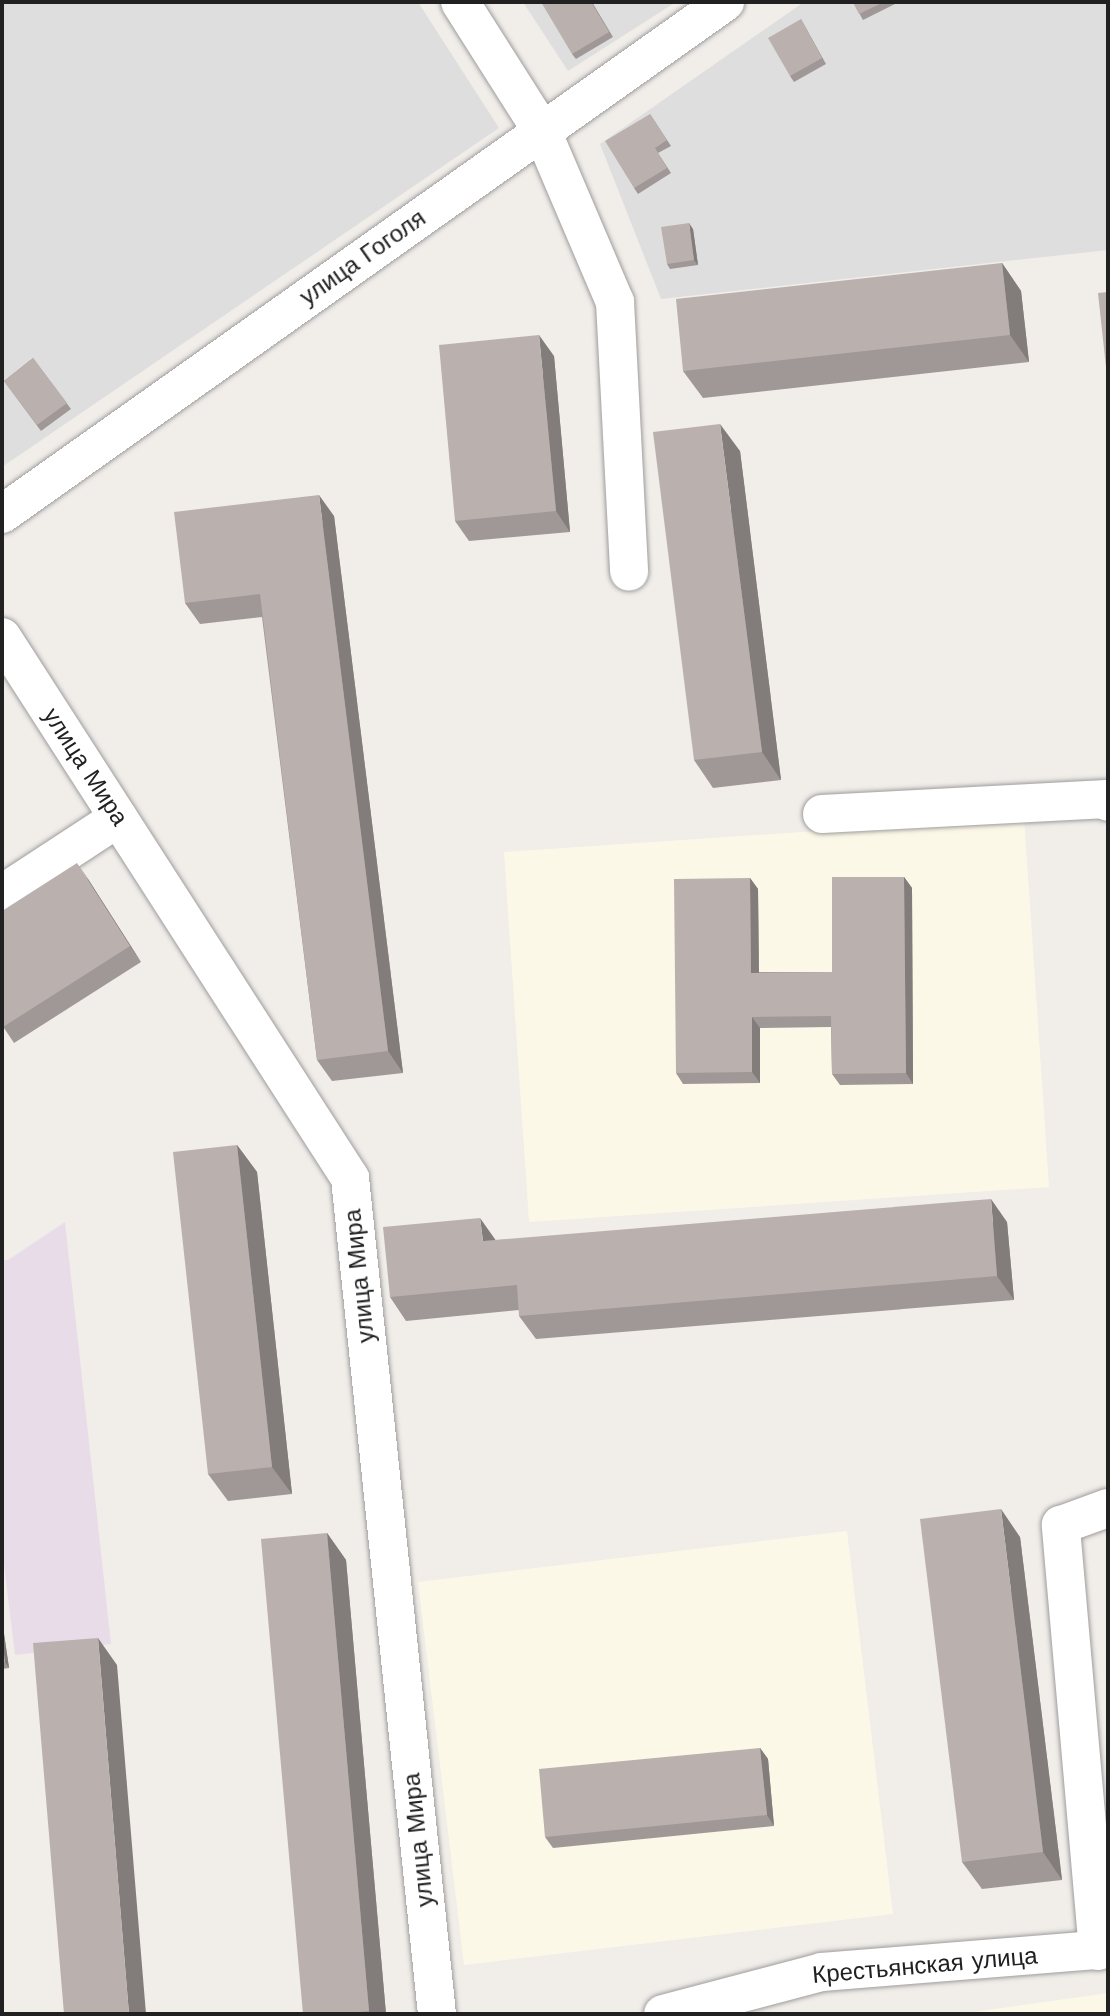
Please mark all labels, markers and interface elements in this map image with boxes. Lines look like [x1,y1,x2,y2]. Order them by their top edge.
street label: улица Гоголя [295,204,431,312]
street label: улица Мира [36,703,134,831]
street label: улица Мира [339,1208,381,1344]
street label: улица Мира [398,1772,440,1908]
street label: Крестьянская улица [811,1942,1039,1990]

